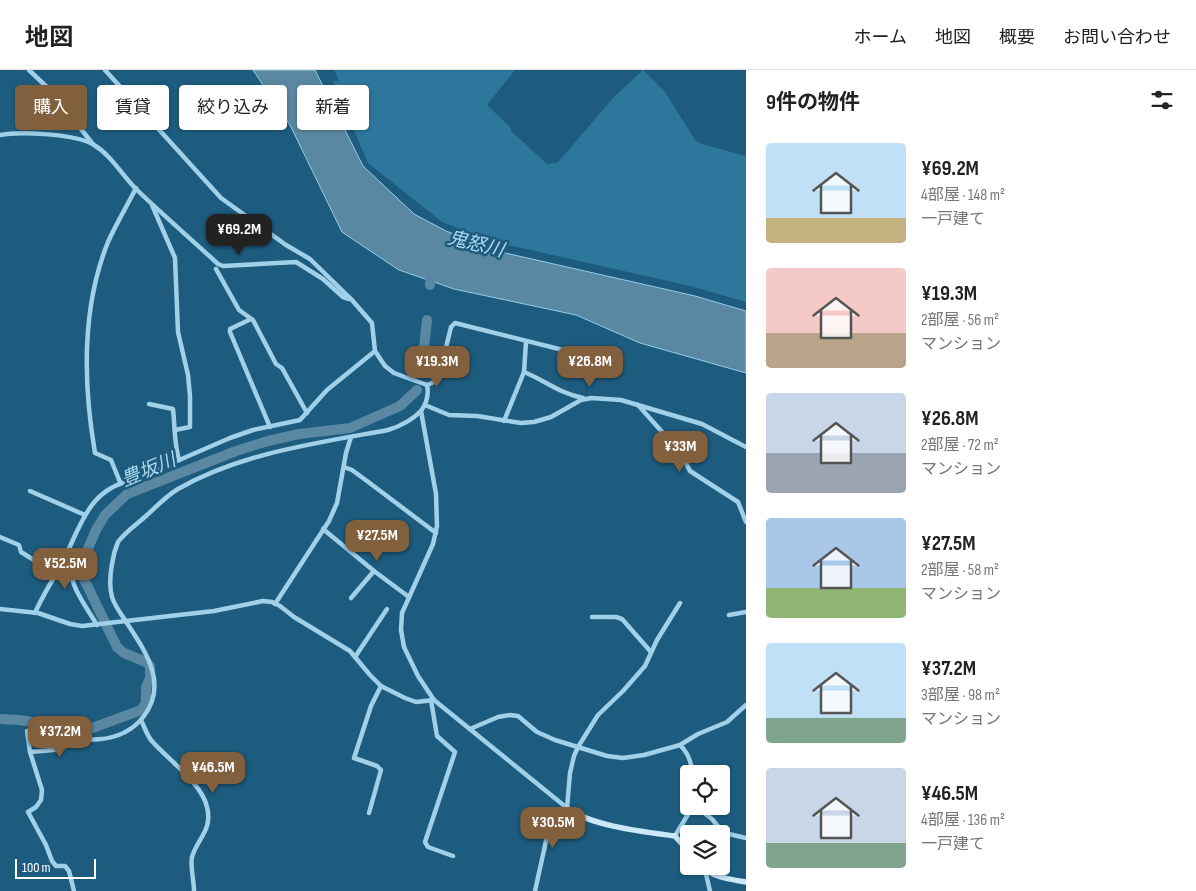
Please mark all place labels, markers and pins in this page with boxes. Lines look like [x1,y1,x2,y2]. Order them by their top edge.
pin: ¥69.2M [198,214,280,256]
pin: ¥19.3M [396,346,478,388]
pin: ¥26.8M [549,346,631,388]
pin: ¥33M [650,430,710,473]
pin: ¥27.5M [336,520,418,562]
pin: ¥52.5M [24,548,106,590]
pin: ¥37.2M [19,716,101,758]
pin: ¥46.5M [172,752,254,794]
pin: ¥30.5M [512,806,594,849]

